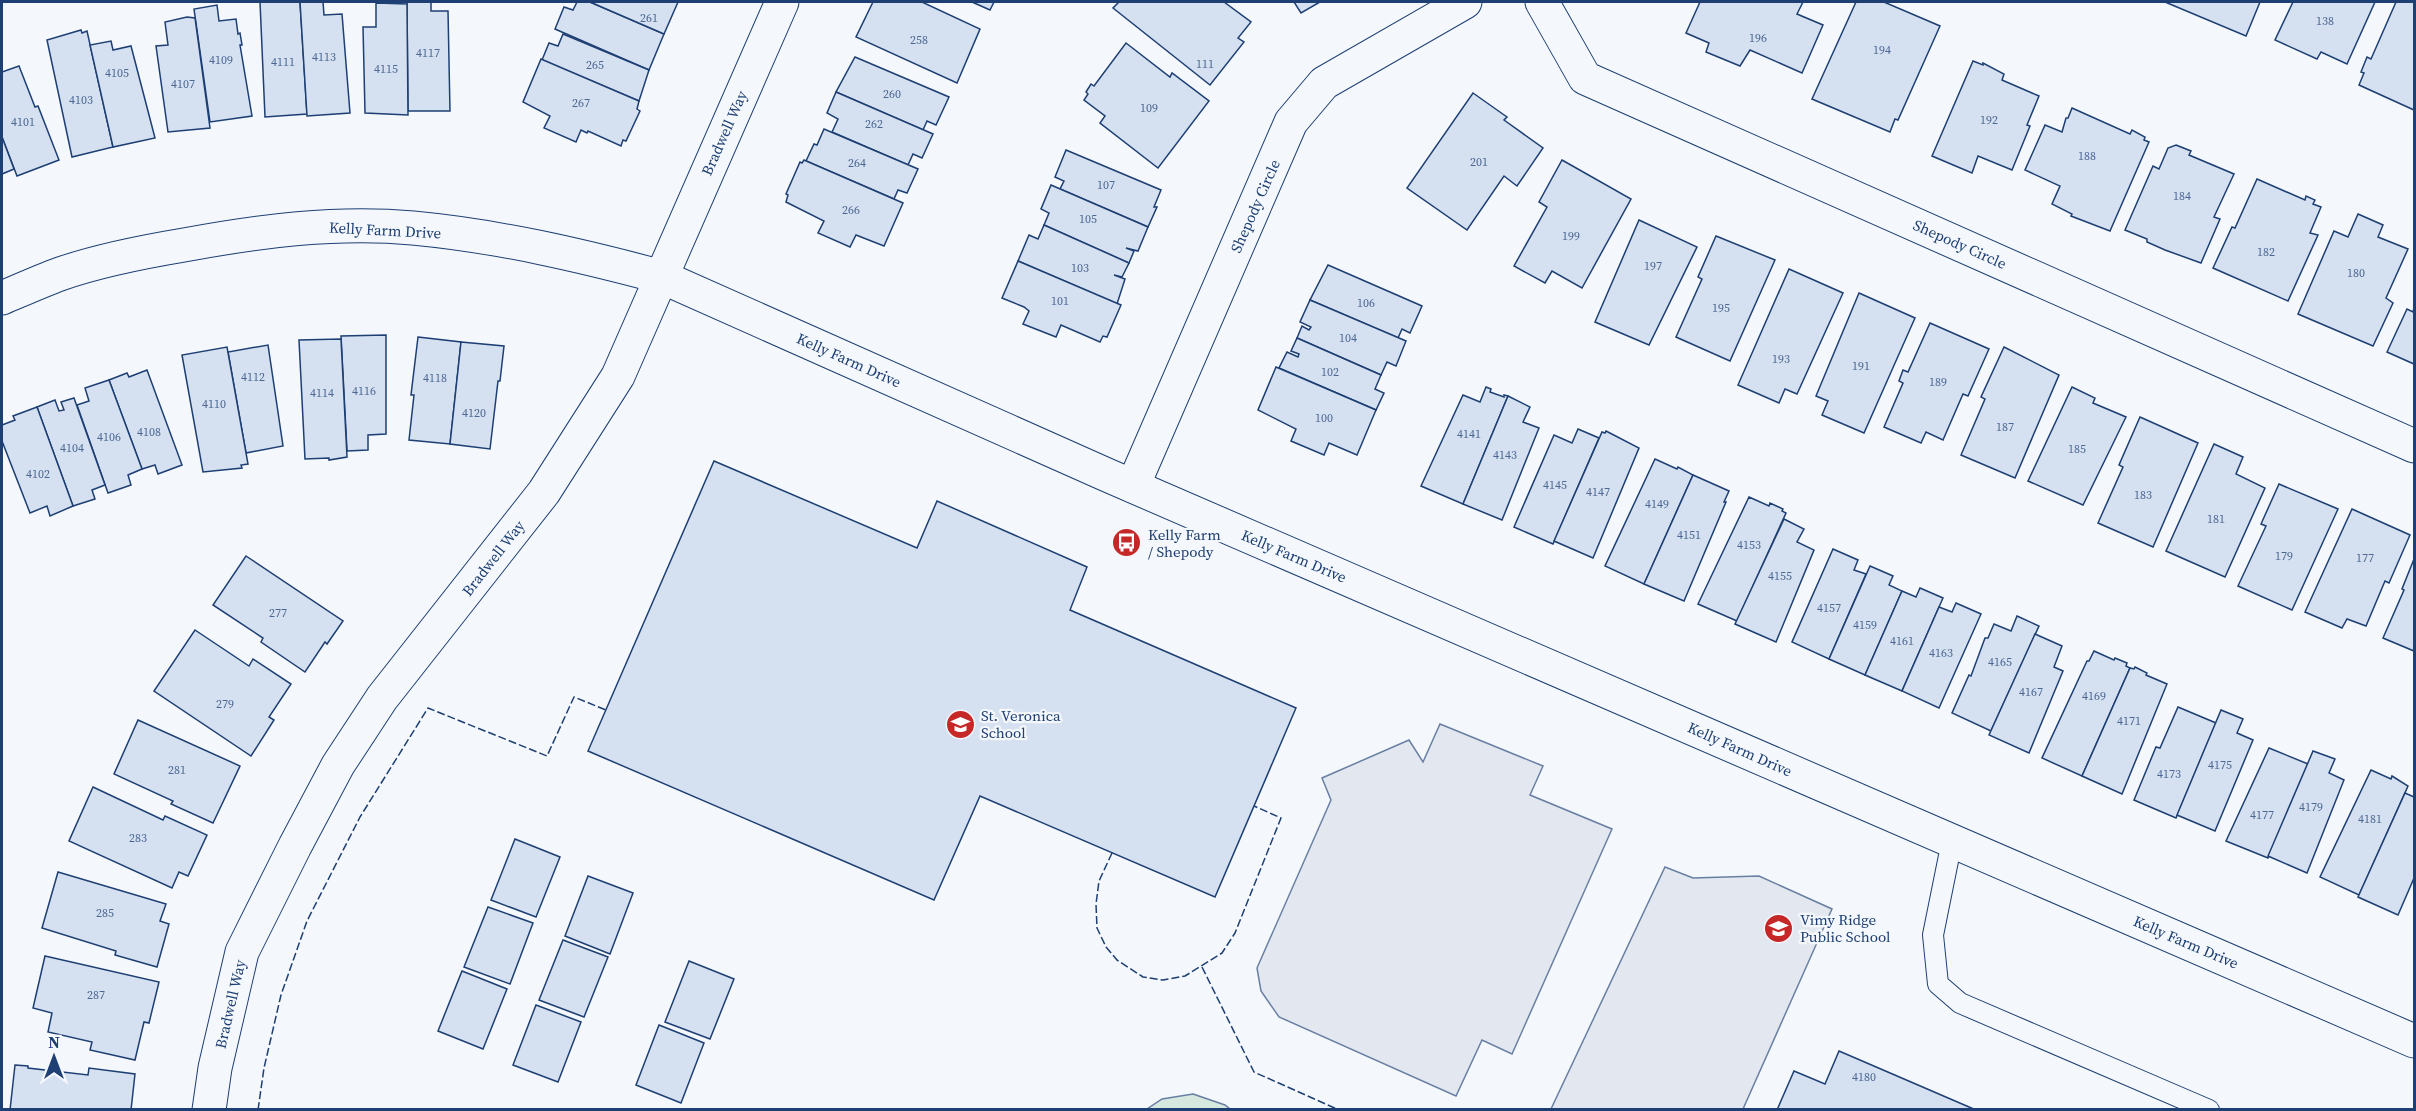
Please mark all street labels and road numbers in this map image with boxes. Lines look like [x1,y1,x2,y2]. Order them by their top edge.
street label: Bradwell Way [696,87,752,179]
street label: Shepody Circle [1225,156,1285,256]
street label: Shepody Circle [1910,214,2010,274]
street label: Kelly Farm Drive [328,217,442,243]
street label: Kelly Farm Drive [793,328,905,393]
street label: Bradwell Way [457,516,529,600]
street label: Kelly Farm Drive [1238,524,1350,588]
street label: Kelly Farm Drive [1684,717,1796,782]
street label: Kelly Farm Drive [2130,910,2242,974]
street label: Bradwell Way [210,957,251,1051]

